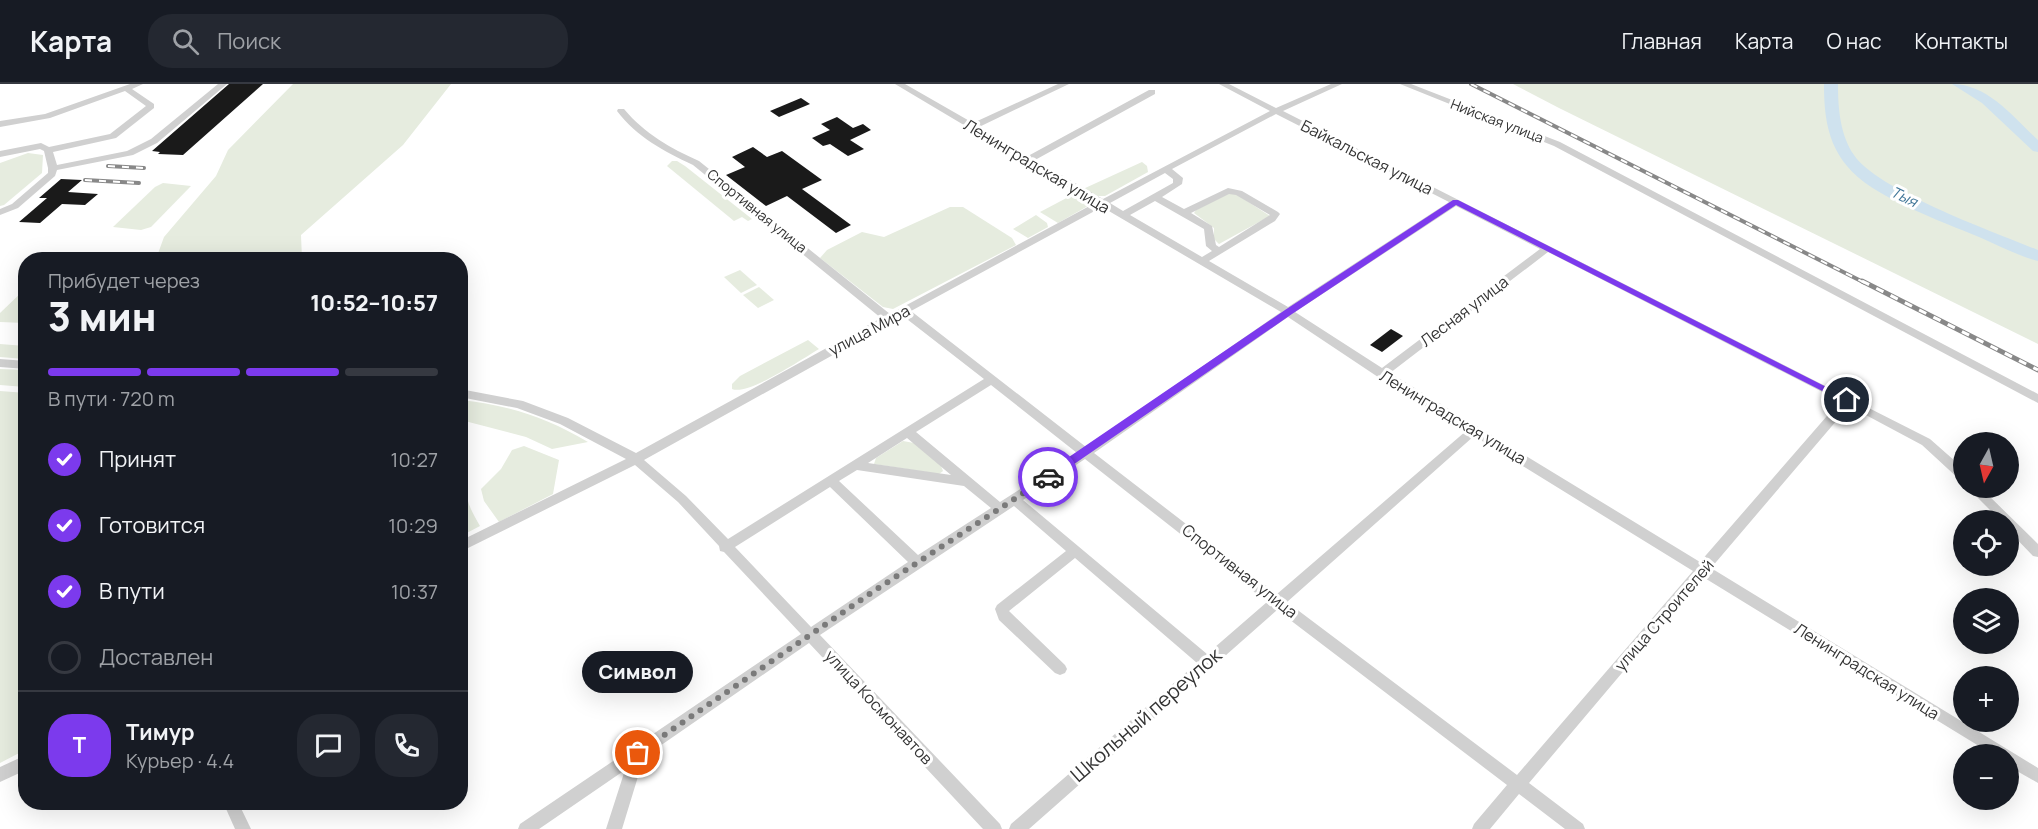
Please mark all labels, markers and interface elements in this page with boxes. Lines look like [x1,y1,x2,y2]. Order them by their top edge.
search box [148,14,568,68]
text: Карта [30,22,112,60]
icon: search [169,25,202,58]
text: Поиск [217,26,281,56]
text: Главная [1622,27,1702,55]
text: Карта [1735,27,1793,55]
text: О нас [1826,27,1882,55]
text: Контакты [1915,27,2008,55]
street label: Нийская улица [1448,94,1546,147]
street label: Ленинградская улица [960,114,1114,218]
street label: Байкальская улица [1297,114,1437,200]
street label: Спортивная улица [703,164,811,257]
water label: Тыя [1887,181,1923,213]
text: Прибудет через [48,267,200,294]
street label: Лесная улица [1415,271,1513,351]
text: 10:52–10:57 [310,288,438,318]
text: 3 мин [48,289,156,343]
street label: улица Мира [824,299,914,361]
street label: Ленинградская улица [1376,365,1530,469]
pin [1821,374,1872,425]
icon: home [1830,383,1863,416]
text: В пути · 720 m [48,385,175,412]
north arrow [1953,432,2019,498]
map controls [1953,432,2019,810]
icon: check [48,443,81,476]
text: Принят [99,444,176,474]
text: 10:27 [391,446,438,473]
courier [1018,447,1078,507]
icon: car [1032,461,1065,494]
icon: check [48,509,81,542]
text: Готовится [99,510,205,540]
button: locate [1953,510,2019,576]
text: 10:29 [388,512,438,539]
street label: Спортивная улица [1178,519,1302,623]
street label: улица Строителей [1609,555,1719,675]
icon: check [48,575,81,608]
text: В пути [99,576,165,606]
text: 10:37 [391,578,438,605]
button: layers [1953,588,2019,654]
street label: Ленинградская улица [1790,617,1944,725]
street label: Школьный переулок [1064,641,1228,788]
text: Доставлен [99,642,213,672]
street label: улица Космонавтов [820,645,938,769]
callout: Символ [582,651,694,693]
text: Символ [598,658,677,685]
button: + [1953,666,2019,732]
button: chat [297,714,360,777]
button: phone [375,714,438,777]
text: Тимур [126,717,195,747]
pin [612,727,663,778]
text: Т [73,730,86,760]
icon: bag [621,736,654,769]
button: − [1953,744,2019,810]
text: Курьер · 4.4 [126,747,234,774]

